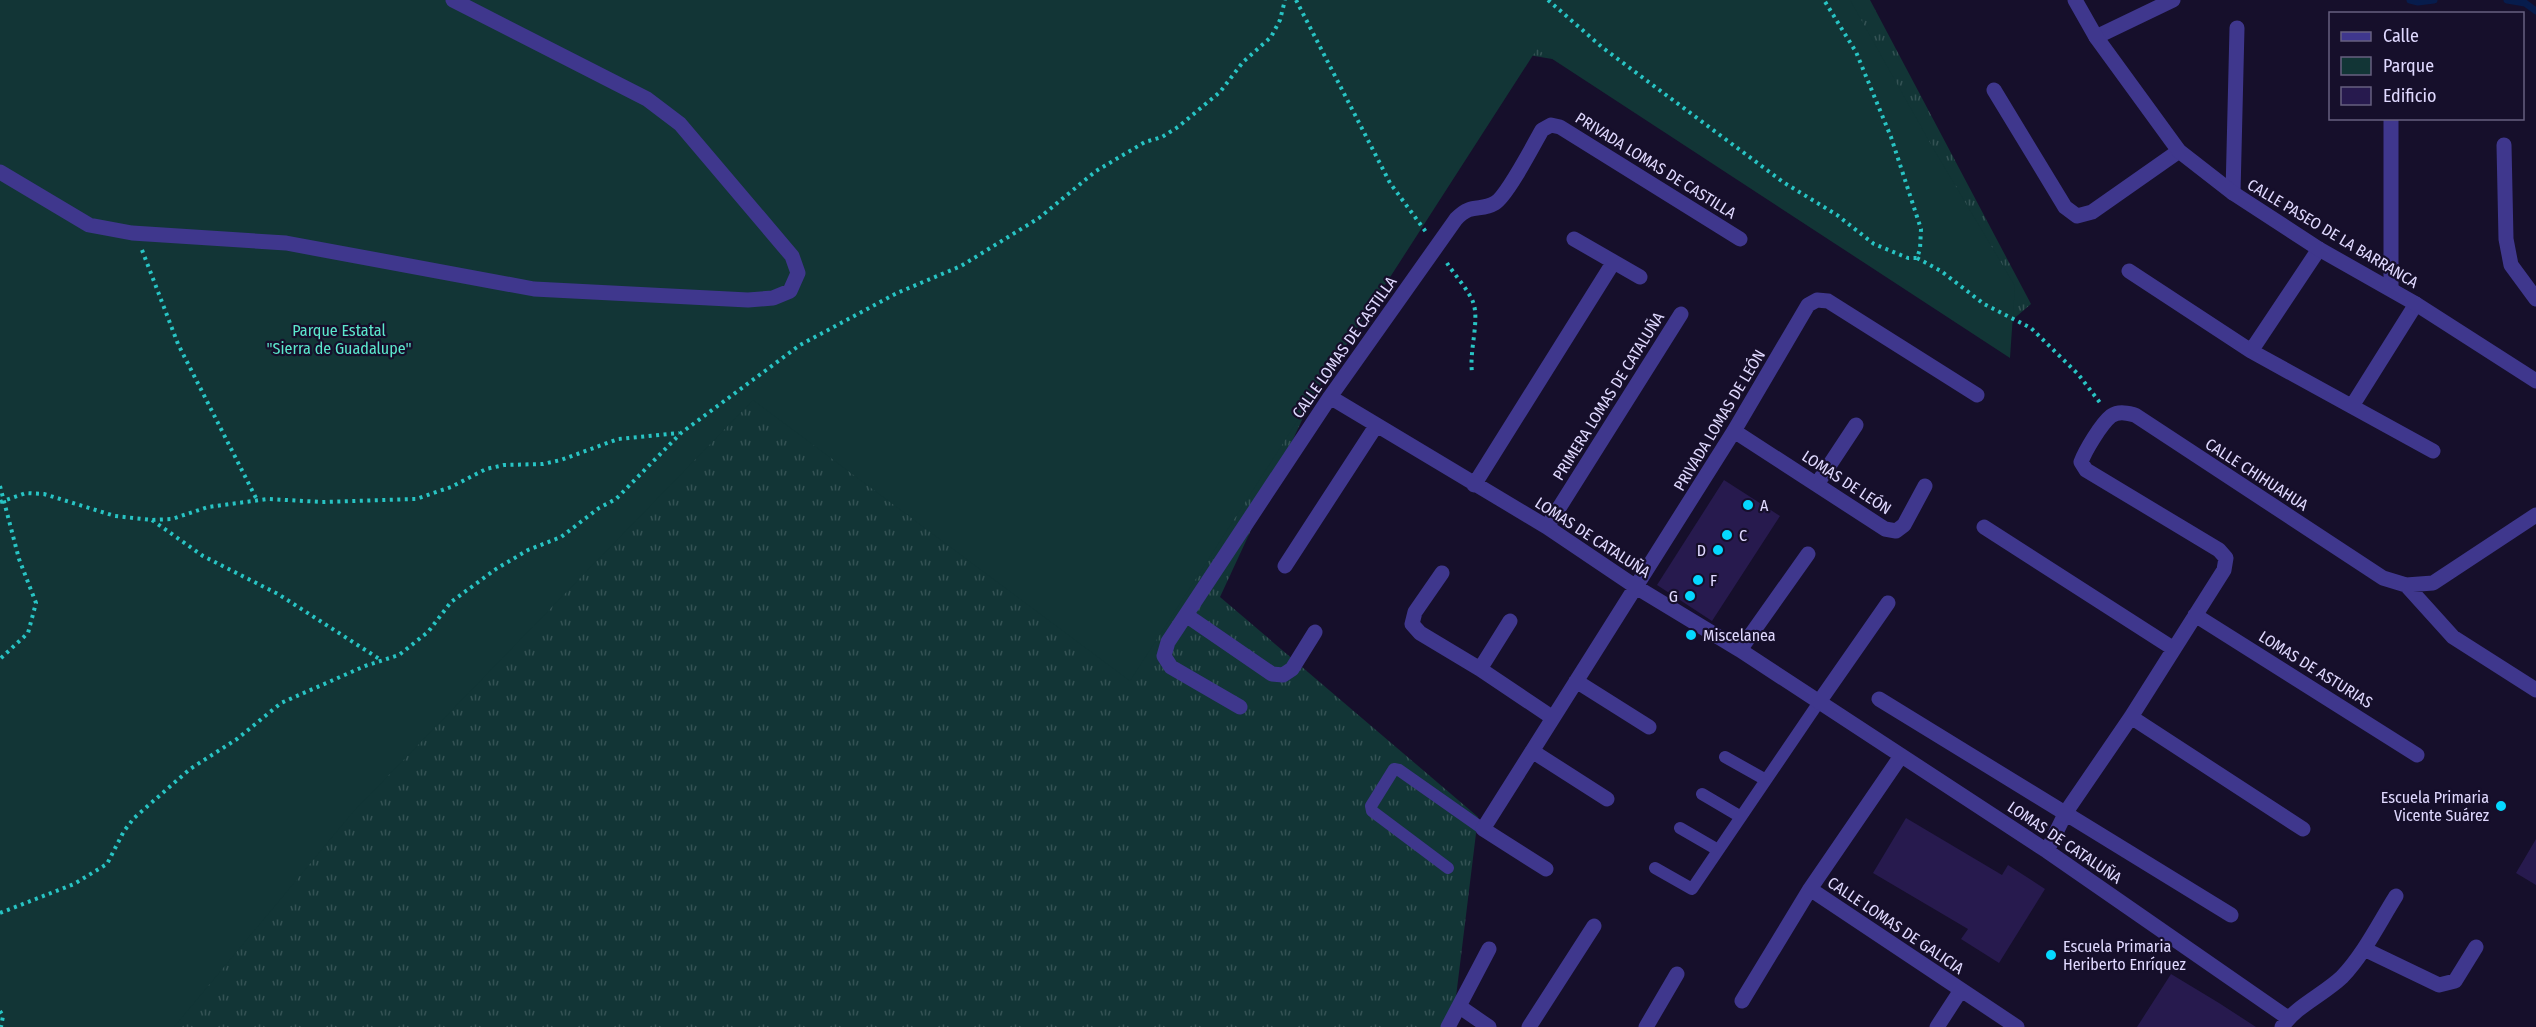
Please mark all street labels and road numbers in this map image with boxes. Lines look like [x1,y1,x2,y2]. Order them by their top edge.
street label: PRIVADA LOMAS DE CASTILLA [1572,108,1740,223]
street label: CALLE PASEO DE LA BARRANCA [2244,175,2422,292]
street label: CALLE LOMAS DE CASTILLA [1288,272,1401,422]
street label: PRIMERA LOMAS DE CATALUÑA [1549,308,1668,484]
street label: PRIVADA LOMAS DE LEÓN [1670,346,1769,494]
street label: CALLE CHIHUAHUA [2202,434,2312,515]
street label: LOMAS DE LEÓN [1799,447,1895,518]
street label: LOMAS DE CATALUÑA [1532,493,1654,582]
street label: LOMAS DE ASTURIAS [2255,627,2376,712]
street label: LOMAS DE CATALUÑA [2004,797,2126,888]
street label: CALLE LOMAS DE GALICIA [1824,873,1968,978]

